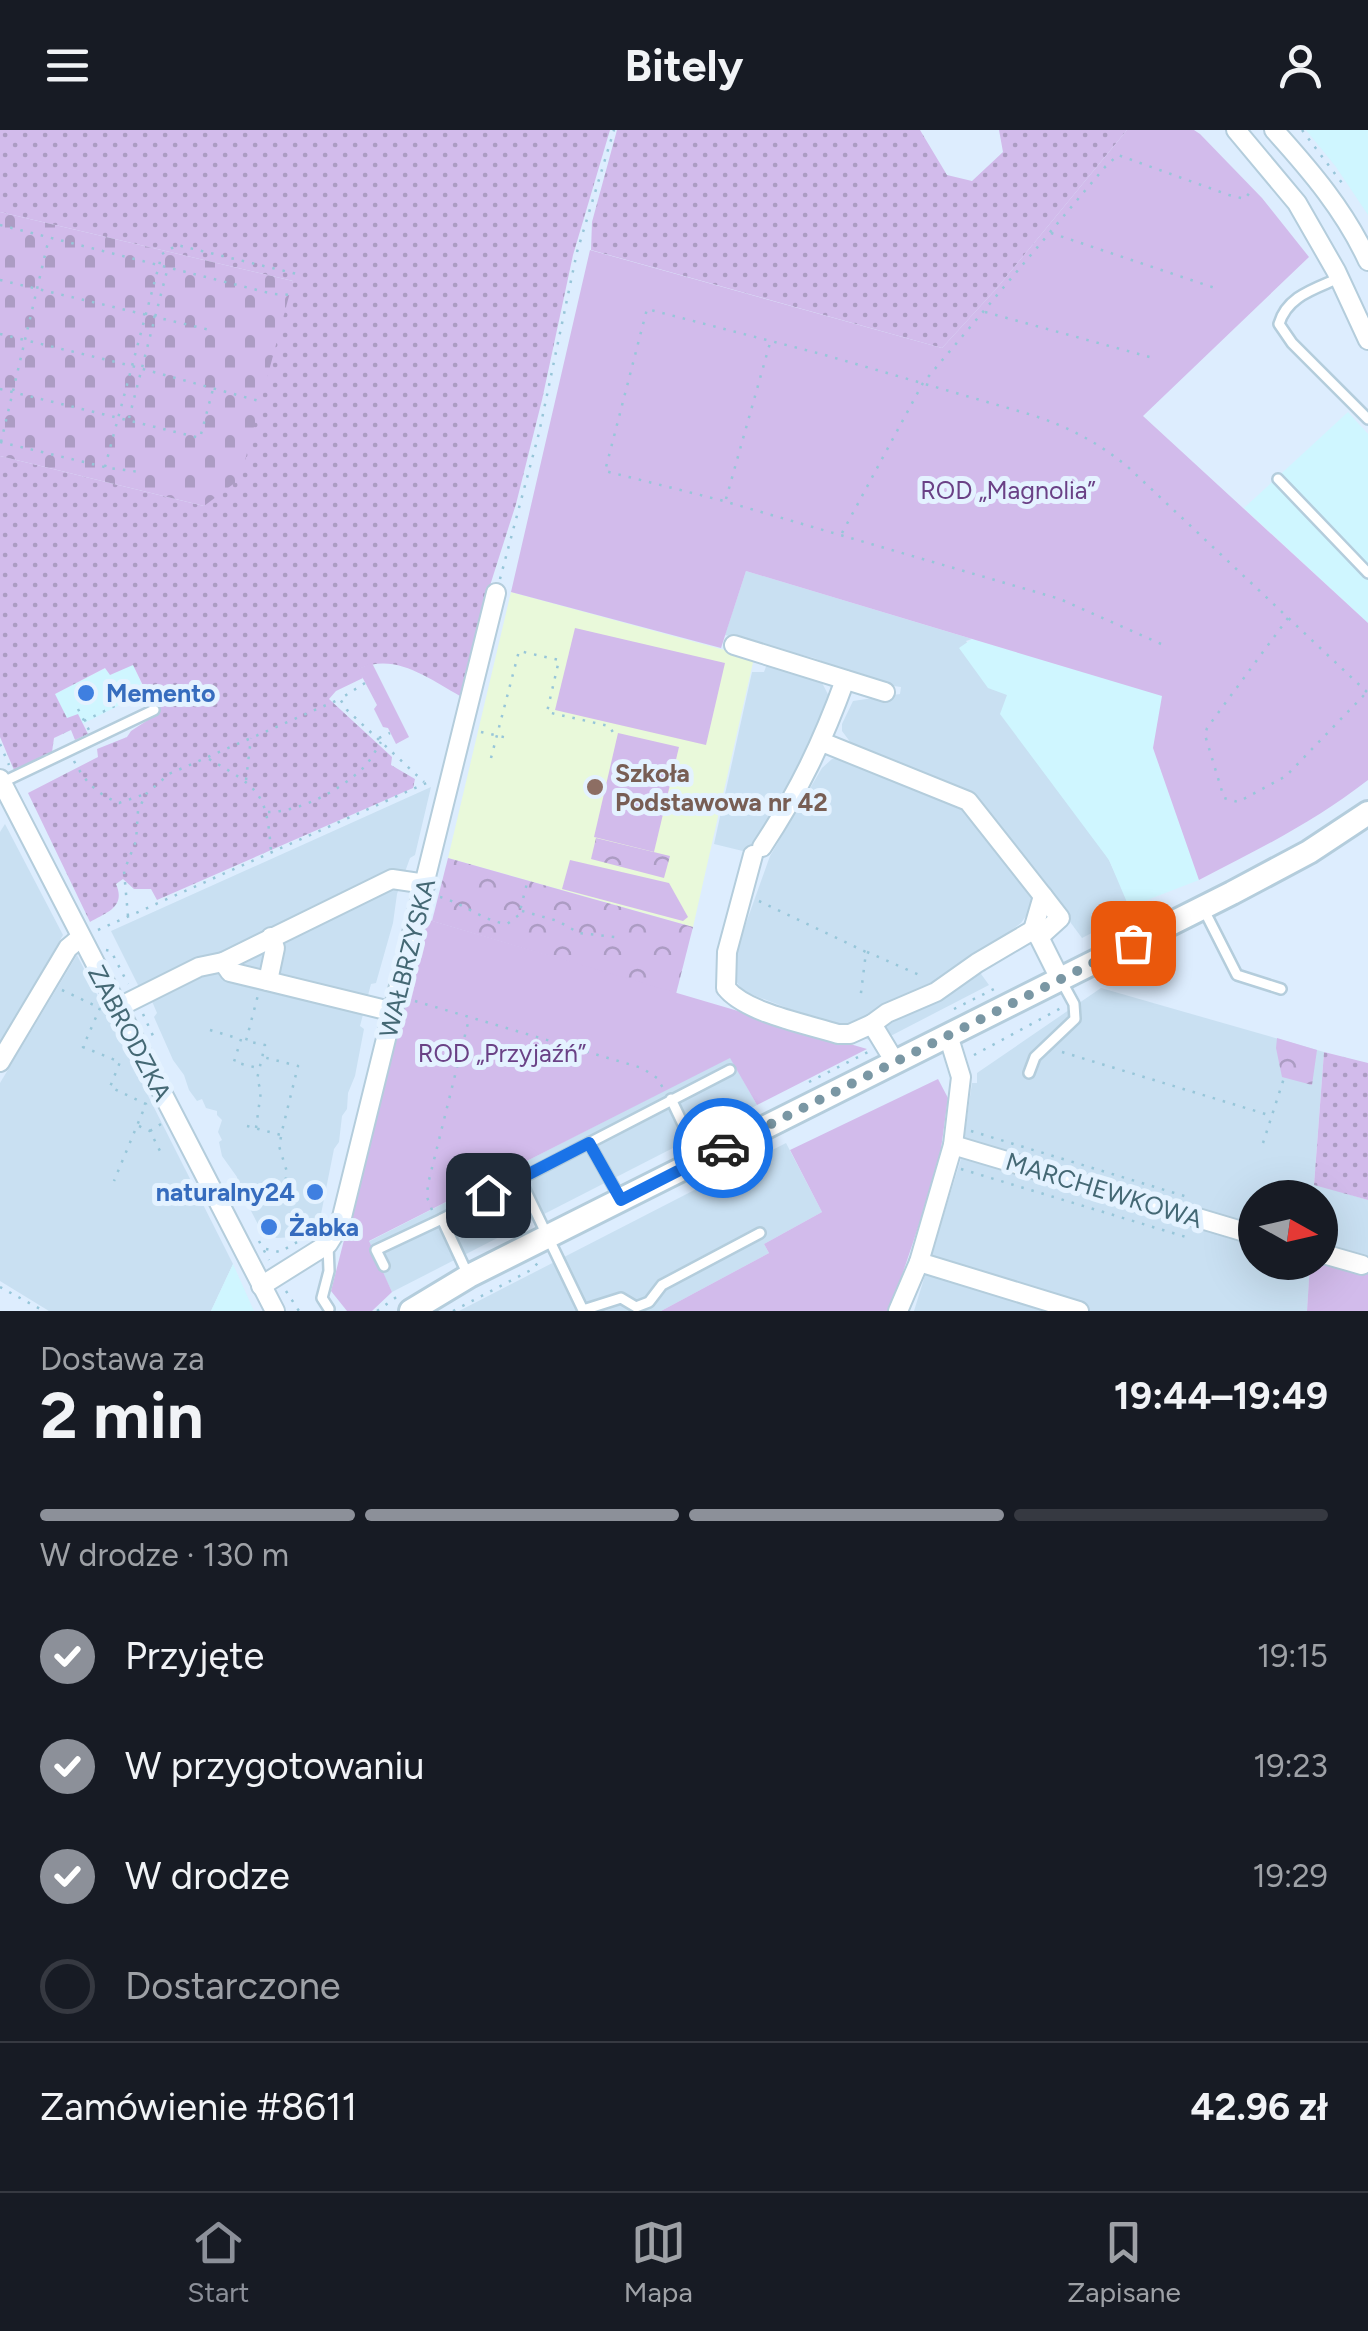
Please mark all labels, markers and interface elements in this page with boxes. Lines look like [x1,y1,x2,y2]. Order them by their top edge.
icon: menu [40,38,95,93]
text: Bitely [625,38,743,92]
icon: person [1273,38,1328,93]
park label: ROD „Magnolia” [920,475,1096,505]
place label: Memento [106,678,215,708]
marker: Memento [75,682,97,704]
place label: Szkoła Podstawowa nr 42 [615,758,828,817]
marker: Szkoła Podstawowa nr 42 [584,776,606,798]
street label: WAŁBRZYSKA [373,875,441,1041]
pin [1091,901,1176,986]
icon: bag [1106,916,1161,971]
street label: ZABRODZKA [82,960,178,1106]
park label: ROD „Przyjaźń” [418,1038,586,1068]
courier [673,1098,773,1198]
icon: car [696,1121,751,1176]
street label: MARCHEWKOWA [1002,1146,1206,1234]
pin [446,1153,531,1238]
icon: home [461,1168,516,1223]
place label: naturalny24 [156,1177,295,1207]
north arrow [1238,1180,1338,1280]
map controls [1238,1180,1338,1280]
marker: naturalny24 [304,1181,326,1203]
place label: Żabka [289,1212,359,1242]
marker: Żabka [258,1216,280,1238]
text: Dostawa za [40,1340,205,1378]
text: 19:44–19:49 [1114,1373,1328,1419]
text: 2 min [40,1376,204,1454]
text: W drodze · 130 m [40,1536,289,1574]
icon: check [40,1629,95,1684]
text: Przyjęte [125,1633,264,1679]
text: 19:15 [1257,1637,1328,1675]
icon: check [40,1739,95,1794]
text: W przygotowaniu [125,1743,424,1789]
text: 19:23 [1253,1747,1328,1785]
icon: check [40,1849,95,1904]
text: W drodze [125,1853,290,1899]
text: 19:29 [1253,1857,1328,1895]
text: Dostarczone [125,1963,341,2009]
text: Zamówienie #8611 [40,2084,357,2130]
text: 42.96 zł [1190,2084,1328,2130]
tab: Start [187,2215,249,2309]
tab: Mapa [624,2215,693,2309]
tab: Zapisane [1067,2215,1181,2309]

